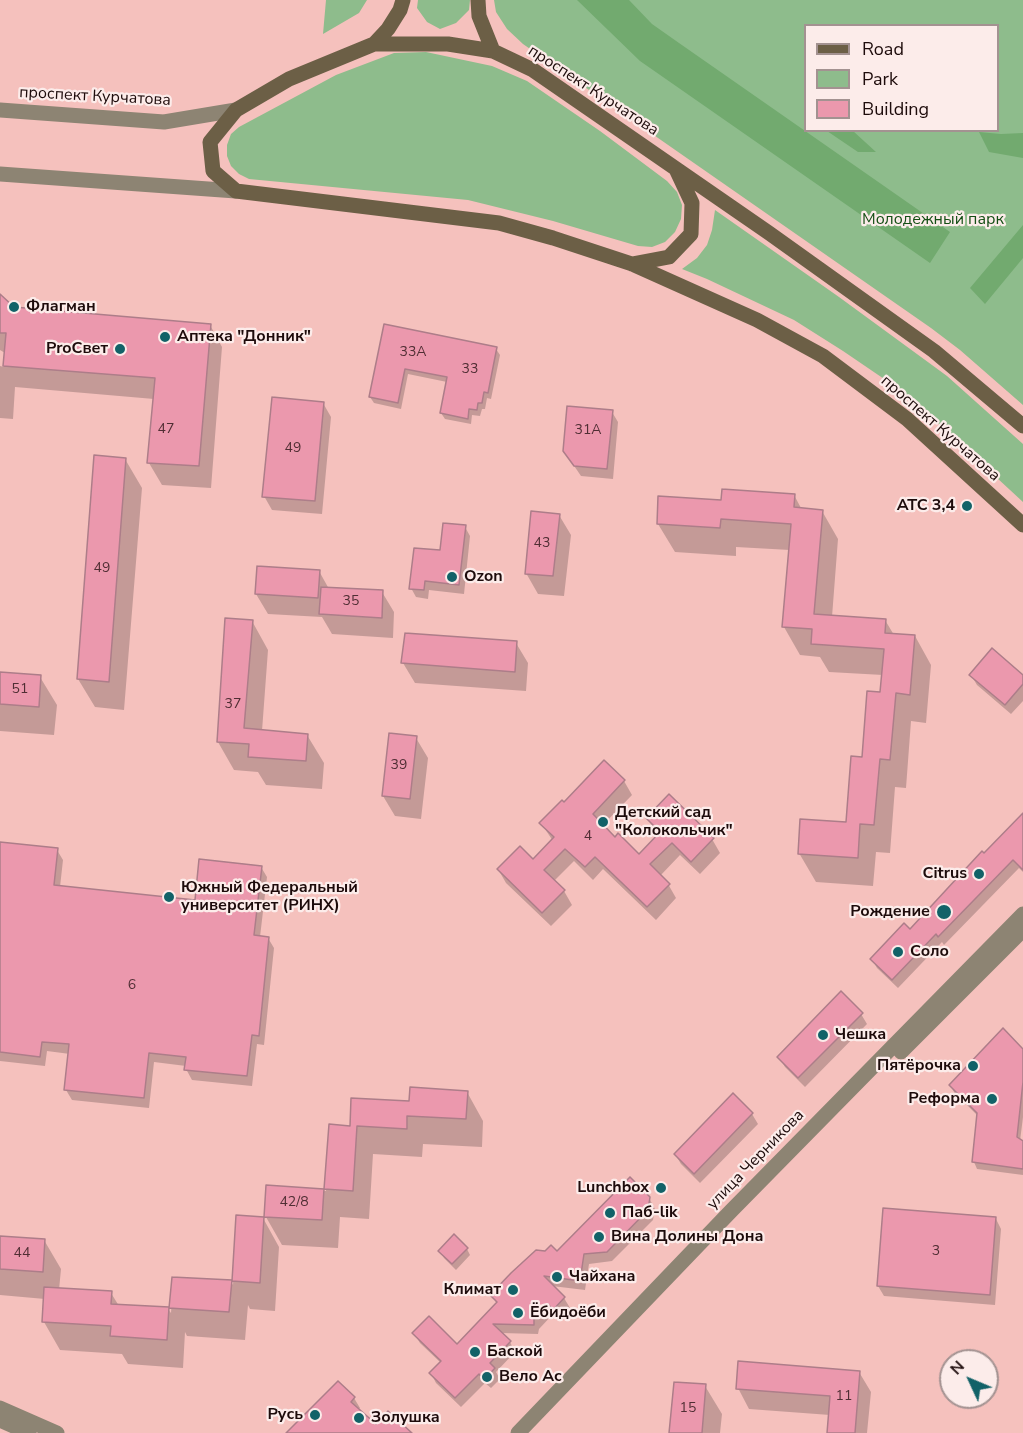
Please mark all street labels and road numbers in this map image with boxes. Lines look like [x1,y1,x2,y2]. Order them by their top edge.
street label: проспект Курчатова [524,42,662,140]
street label: проспект Курчатова [19,83,171,111]
street label: проспект Курчатова [876,372,1004,486]
street label: улица Черникова [703,1106,809,1214]

